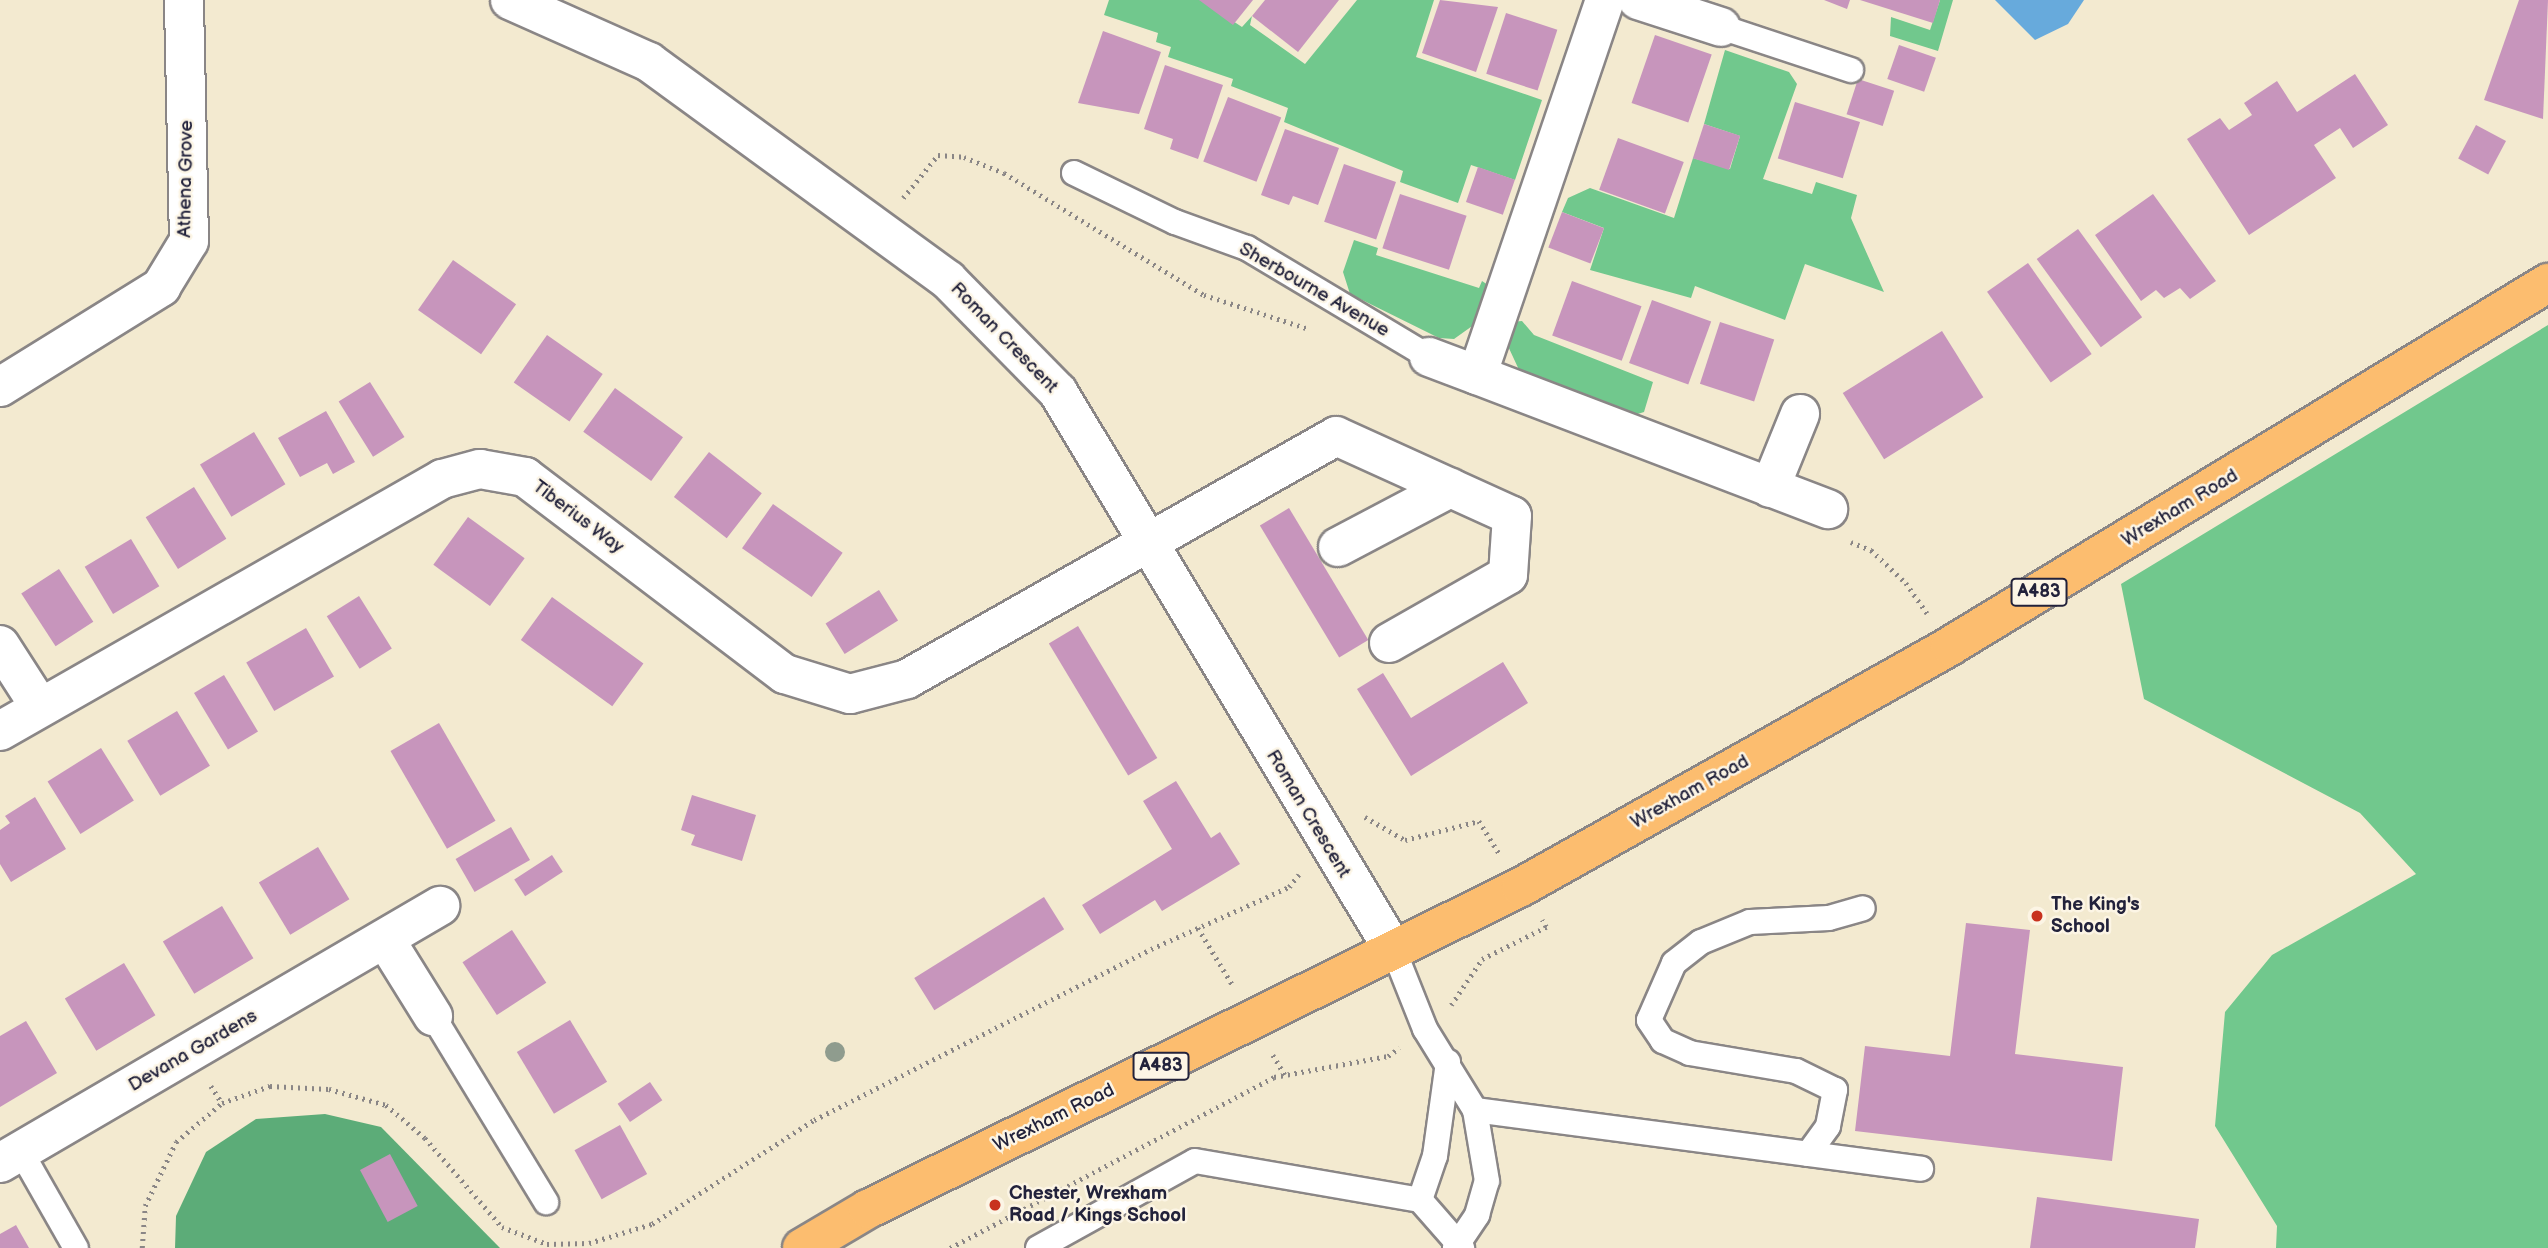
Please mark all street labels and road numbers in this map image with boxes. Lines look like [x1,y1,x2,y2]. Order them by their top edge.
street label: Athena Grove [174,120,198,238]
street label: Sherbourne Avenue [1235,238,1393,342]
street label: Roman Crescent [945,278,1063,398]
street label: Wrexham Road [2118,464,2242,552]
street label: Tiberius Way [528,475,628,559]
road number: A483 [2009,578,2069,606]
street label: Roman Crescent [1261,746,1355,882]
street label: Wrexham Road [1627,750,1753,834]
street label: Devana Gardens [125,1005,261,1097]
road number: A483 [1131,1051,1191,1080]
street label: Wrexham Road [990,1079,1118,1157]

